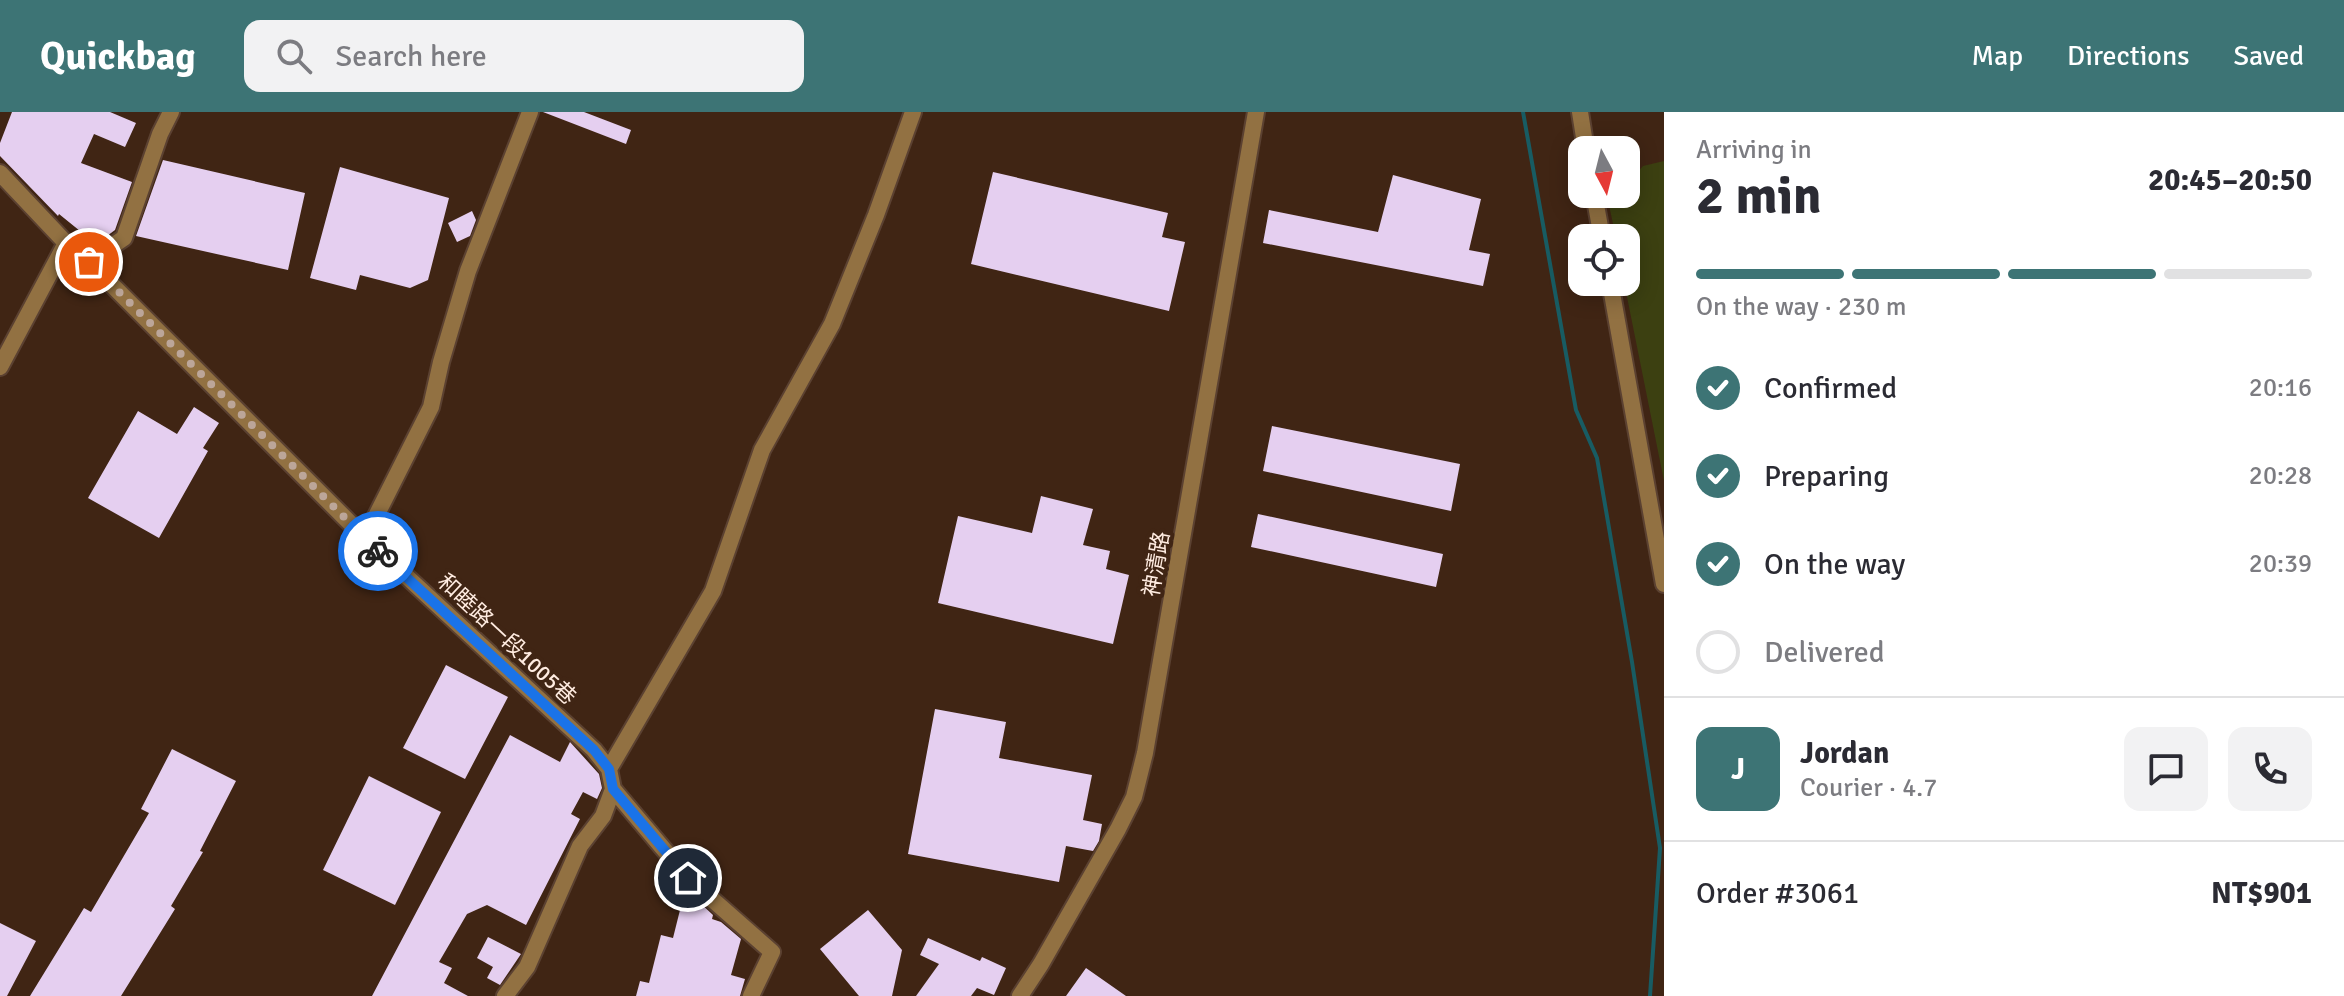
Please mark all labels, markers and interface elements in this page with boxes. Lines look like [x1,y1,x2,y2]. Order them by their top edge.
search box [244,20,804,92]
text: Quickbag [40,33,196,80]
icon: search [272,34,316,78]
text: Search here [336,38,487,75]
text: Map [1971,39,2023,73]
text: Directions [2067,39,2189,73]
text: Saved [2233,39,2304,73]
text: Arriving in [1696,134,1812,166]
north arrow [1568,136,1640,208]
map controls [1568,136,1640,296]
text: 20:45–20:50 [2148,162,2312,199]
text: 2 min [1696,164,1822,228]
button: locate [1568,224,1640,296]
pin [55,228,123,296]
icon: bag [67,240,111,284]
text: On the way · 230 m [1696,291,1906,323]
icon: check [1696,366,1740,410]
text: Confirmed [1764,370,1897,407]
text: 20:16 [2249,372,2312,404]
icon: check [1696,454,1740,498]
text: Preparing [1764,458,1889,495]
text: 20:28 [2249,460,2312,492]
courier [338,511,418,591]
icon: bike [356,529,400,573]
street label: 神清路 [1137,529,1175,599]
icon: check [1696,542,1740,586]
text: On the way [1764,546,1905,583]
text: 20:39 [2249,548,2312,580]
street label: 和睦路一段1005巷 [432,568,582,710]
text: Delivered [1764,634,1885,671]
button: chat [2124,727,2208,811]
button: phone [2228,727,2312,811]
text: Jordan [1800,735,1889,772]
text: J [1731,751,1745,788]
text: Courier · 4.7 [1800,772,1937,804]
pin [654,844,722,912]
icon: home [666,856,710,900]
text: Order #3061 [1696,875,1859,912]
text: NT$901 [2211,875,2312,912]

